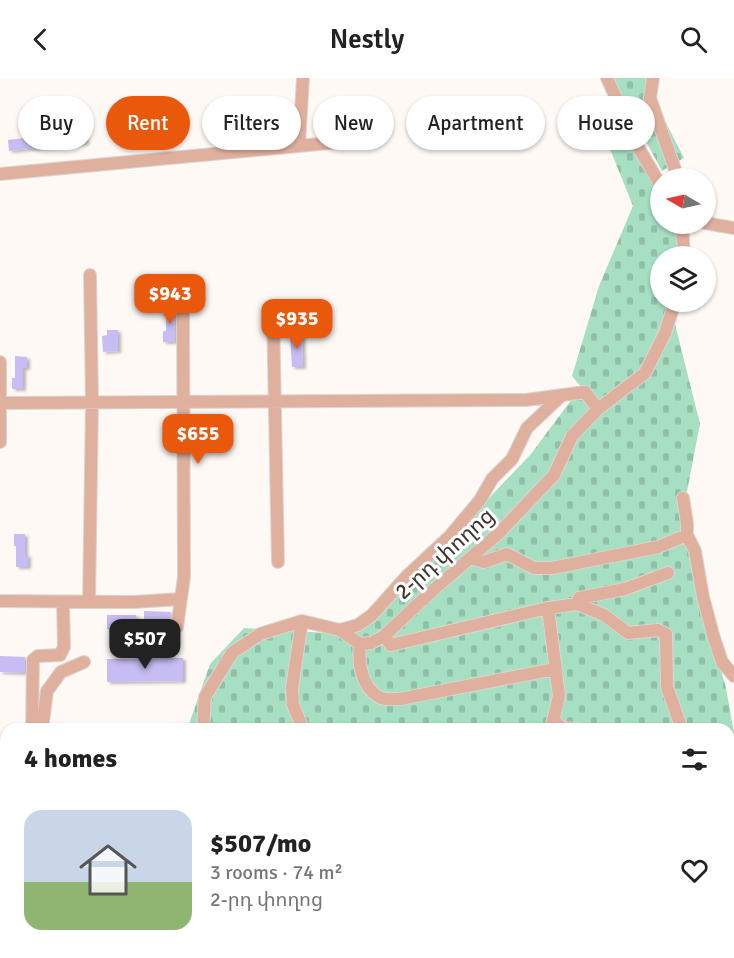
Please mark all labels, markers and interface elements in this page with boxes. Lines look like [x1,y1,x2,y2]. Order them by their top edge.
icon: back [24,23,57,56]
text: Nestly [330,23,404,56]
icon: search [677,23,710,56]
chip: Buy [18,96,94,150]
chip: Rent [106,96,190,150]
chip: Filters [202,96,301,150]
chip: New [313,96,394,150]
chip: Apartment [406,96,545,150]
chip: House [557,96,655,150]
north arrow [650,168,716,234]
map controls [650,168,716,312]
button: layers [650,246,716,312]
pin: $943 [134,274,206,325]
text: $943 [148,281,192,306]
pin: $935 [261,299,333,350]
text: $935 [275,306,319,331]
pin: $655 [162,414,234,465]
text: $655 [176,421,220,446]
street label: 2-րդ փողոց [389,502,500,605]
pin: $507 [109,619,181,670]
text: $507 [123,626,167,651]
text: 4 homes [24,743,117,775]
icon: filters [678,743,711,776]
text: $507/mo [210,828,311,860]
icon: home [72,834,144,906]
icon: heart [678,854,711,887]
text: 3 rooms · 74 m² [210,860,343,885]
text: 2-րդ փողոց [210,887,323,912]

